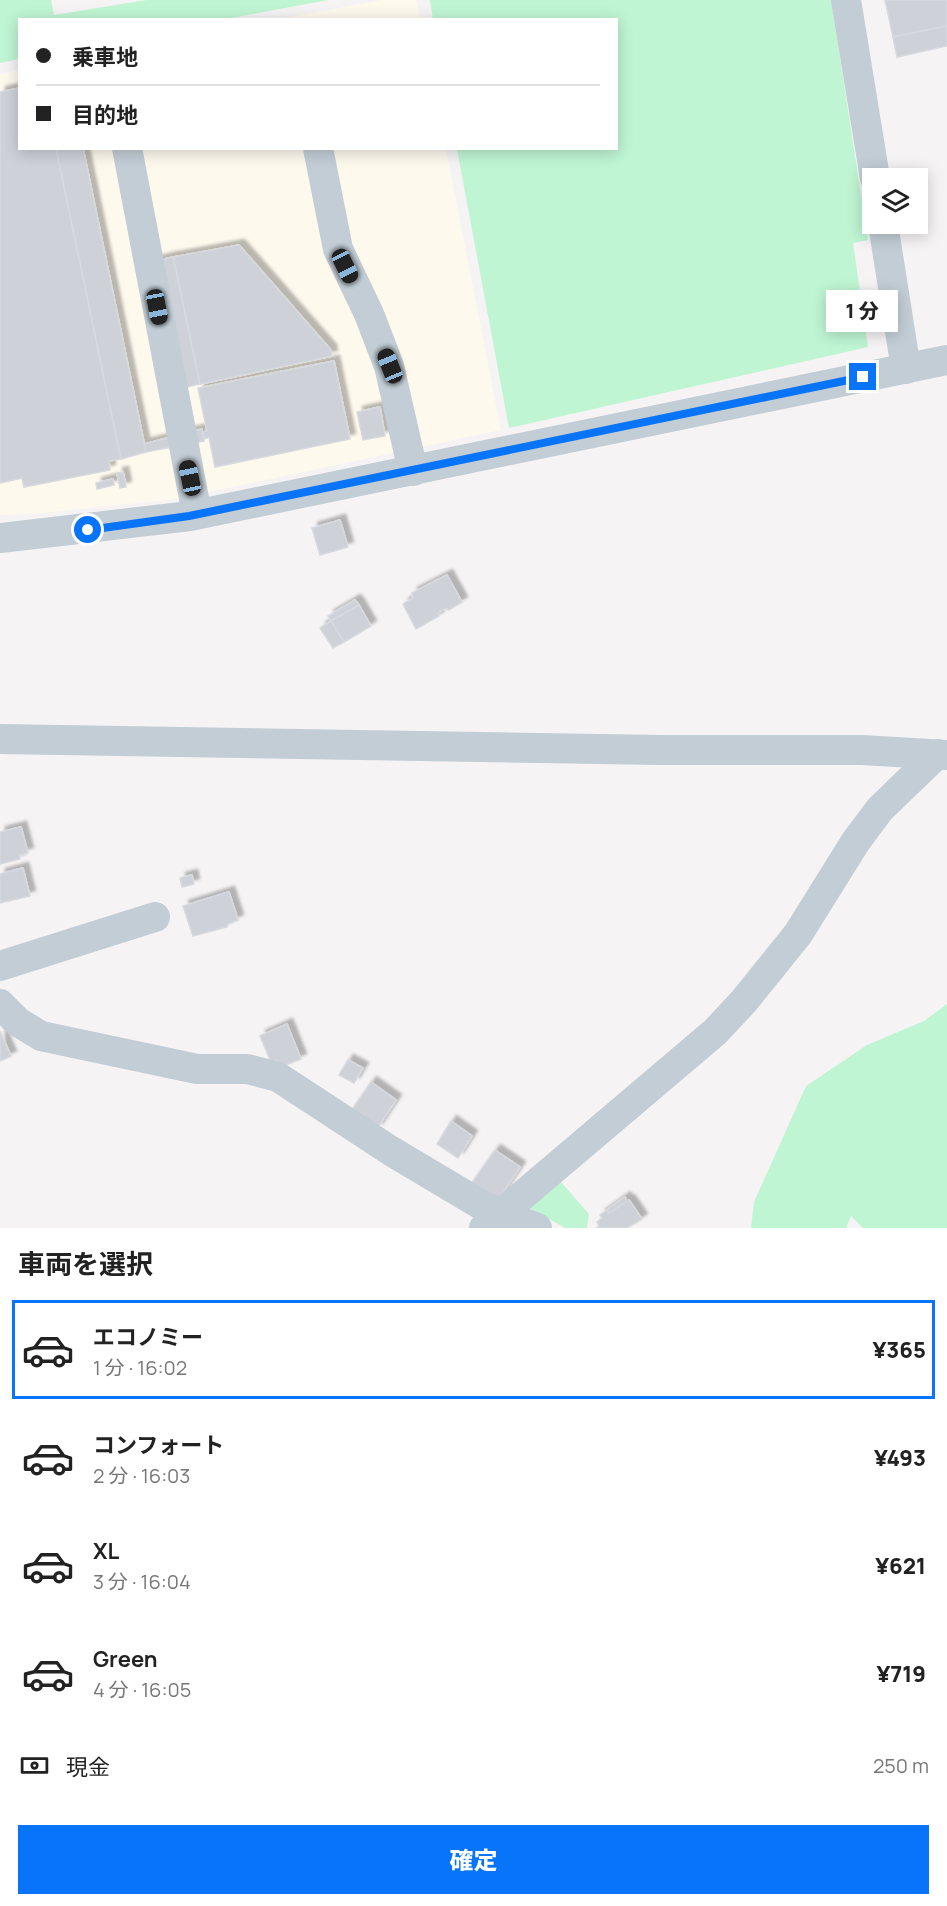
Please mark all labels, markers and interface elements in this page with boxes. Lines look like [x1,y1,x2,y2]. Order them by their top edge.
text: 乗車地 [72,42,138,72]
text: 目的地 [72,100,138,130]
map controls [862,168,928,234]
button: layers [862,168,928,234]
car [329,246,361,286]
car [145,288,169,326]
callout: 1 分 [827,290,899,332]
text: 1 分 [845,297,879,324]
car [375,346,405,386]
route end [849,363,876,390]
car [177,459,203,497]
route start [74,516,101,543]
text: 車両を選択 [18,1245,153,1282]
text: エコノミー [93,1322,203,1352]
icon: car [21,1323,75,1377]
text: ¥365 [872,1335,926,1365]
text: 1 分 · 16:02 [93,1354,187,1381]
text: コンフォート [93,1430,224,1460]
icon: car [21,1431,75,1485]
text: ¥493 [874,1443,926,1473]
text: 2 分 · 16:03 [93,1462,190,1489]
text: XL [93,1536,119,1566]
icon: car [21,1539,75,1593]
text: ¥621 [875,1551,926,1581]
text: 3 分 · 16:04 [93,1568,191,1595]
text: Green [93,1644,158,1674]
icon: car [21,1647,75,1701]
text: ¥719 [877,1659,926,1689]
text: 4 分 · 16:05 [93,1676,191,1703]
icon: cash [18,1749,51,1782]
text: 現金 [66,1752,110,1782]
text: 250 m [873,1752,929,1779]
button: 確定 [18,1825,929,1894]

